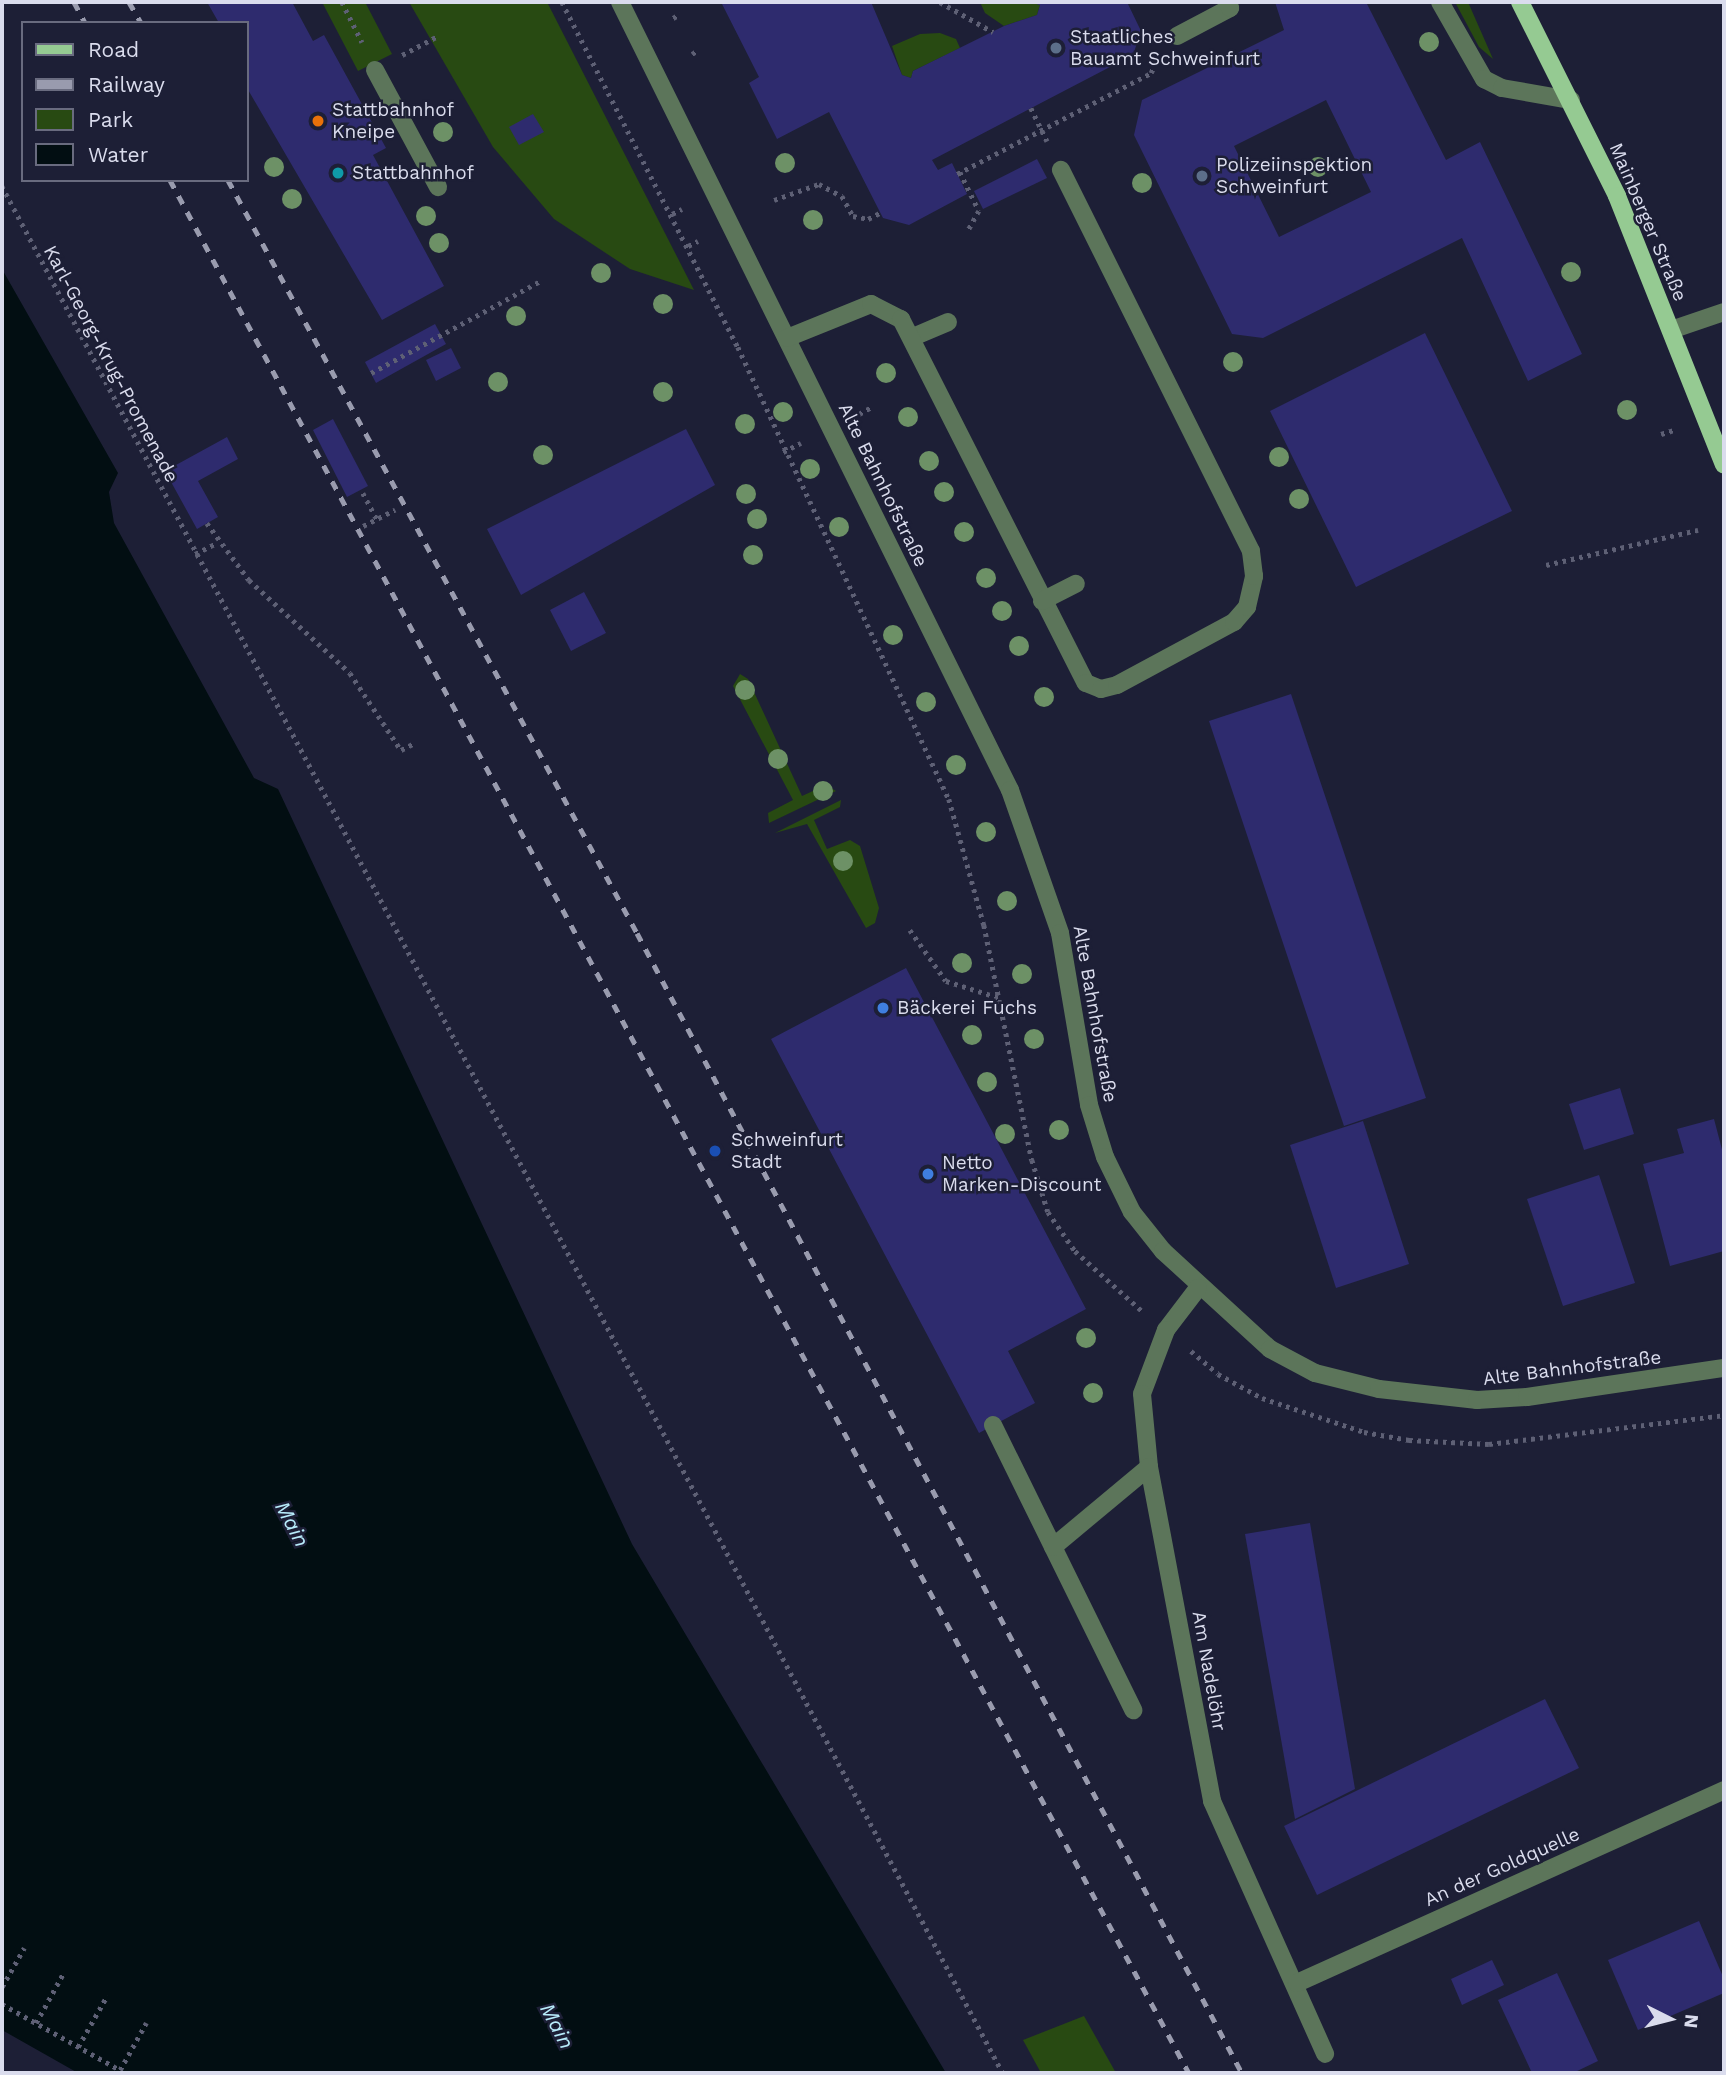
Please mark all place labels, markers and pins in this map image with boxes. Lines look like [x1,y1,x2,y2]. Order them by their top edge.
place label: Staatliches Bauamt Schweinfurt [1070,26,1260,70]
marker: Staatliches Bauamt Schweinfurt [1048,40,1064,56]
place label: Stattbahnhof Kneipe [332,99,454,143]
marker: Stattbahnhof Kneipe [310,113,326,129]
place label: Polizeiinspektion Schweinfurt [1216,154,1372,198]
place label: Stattbahnhof [352,162,474,184]
marker: Stattbahnhof [330,165,346,181]
marker: Polizeiinspektion Schweinfurt [1194,168,1210,184]
place label: Bäckerei Fuchs [897,997,1037,1019]
marker: Bäckerei Fuchs [875,1000,891,1016]
place label: Schweinfurt Stadt [731,1129,843,1173]
marker: Schweinfurt Stadt [705,1141,725,1161]
place label: Netto Marken-Discount [942,1152,1101,1196]
marker: Netto Marken-Discount [920,1166,936,1182]

